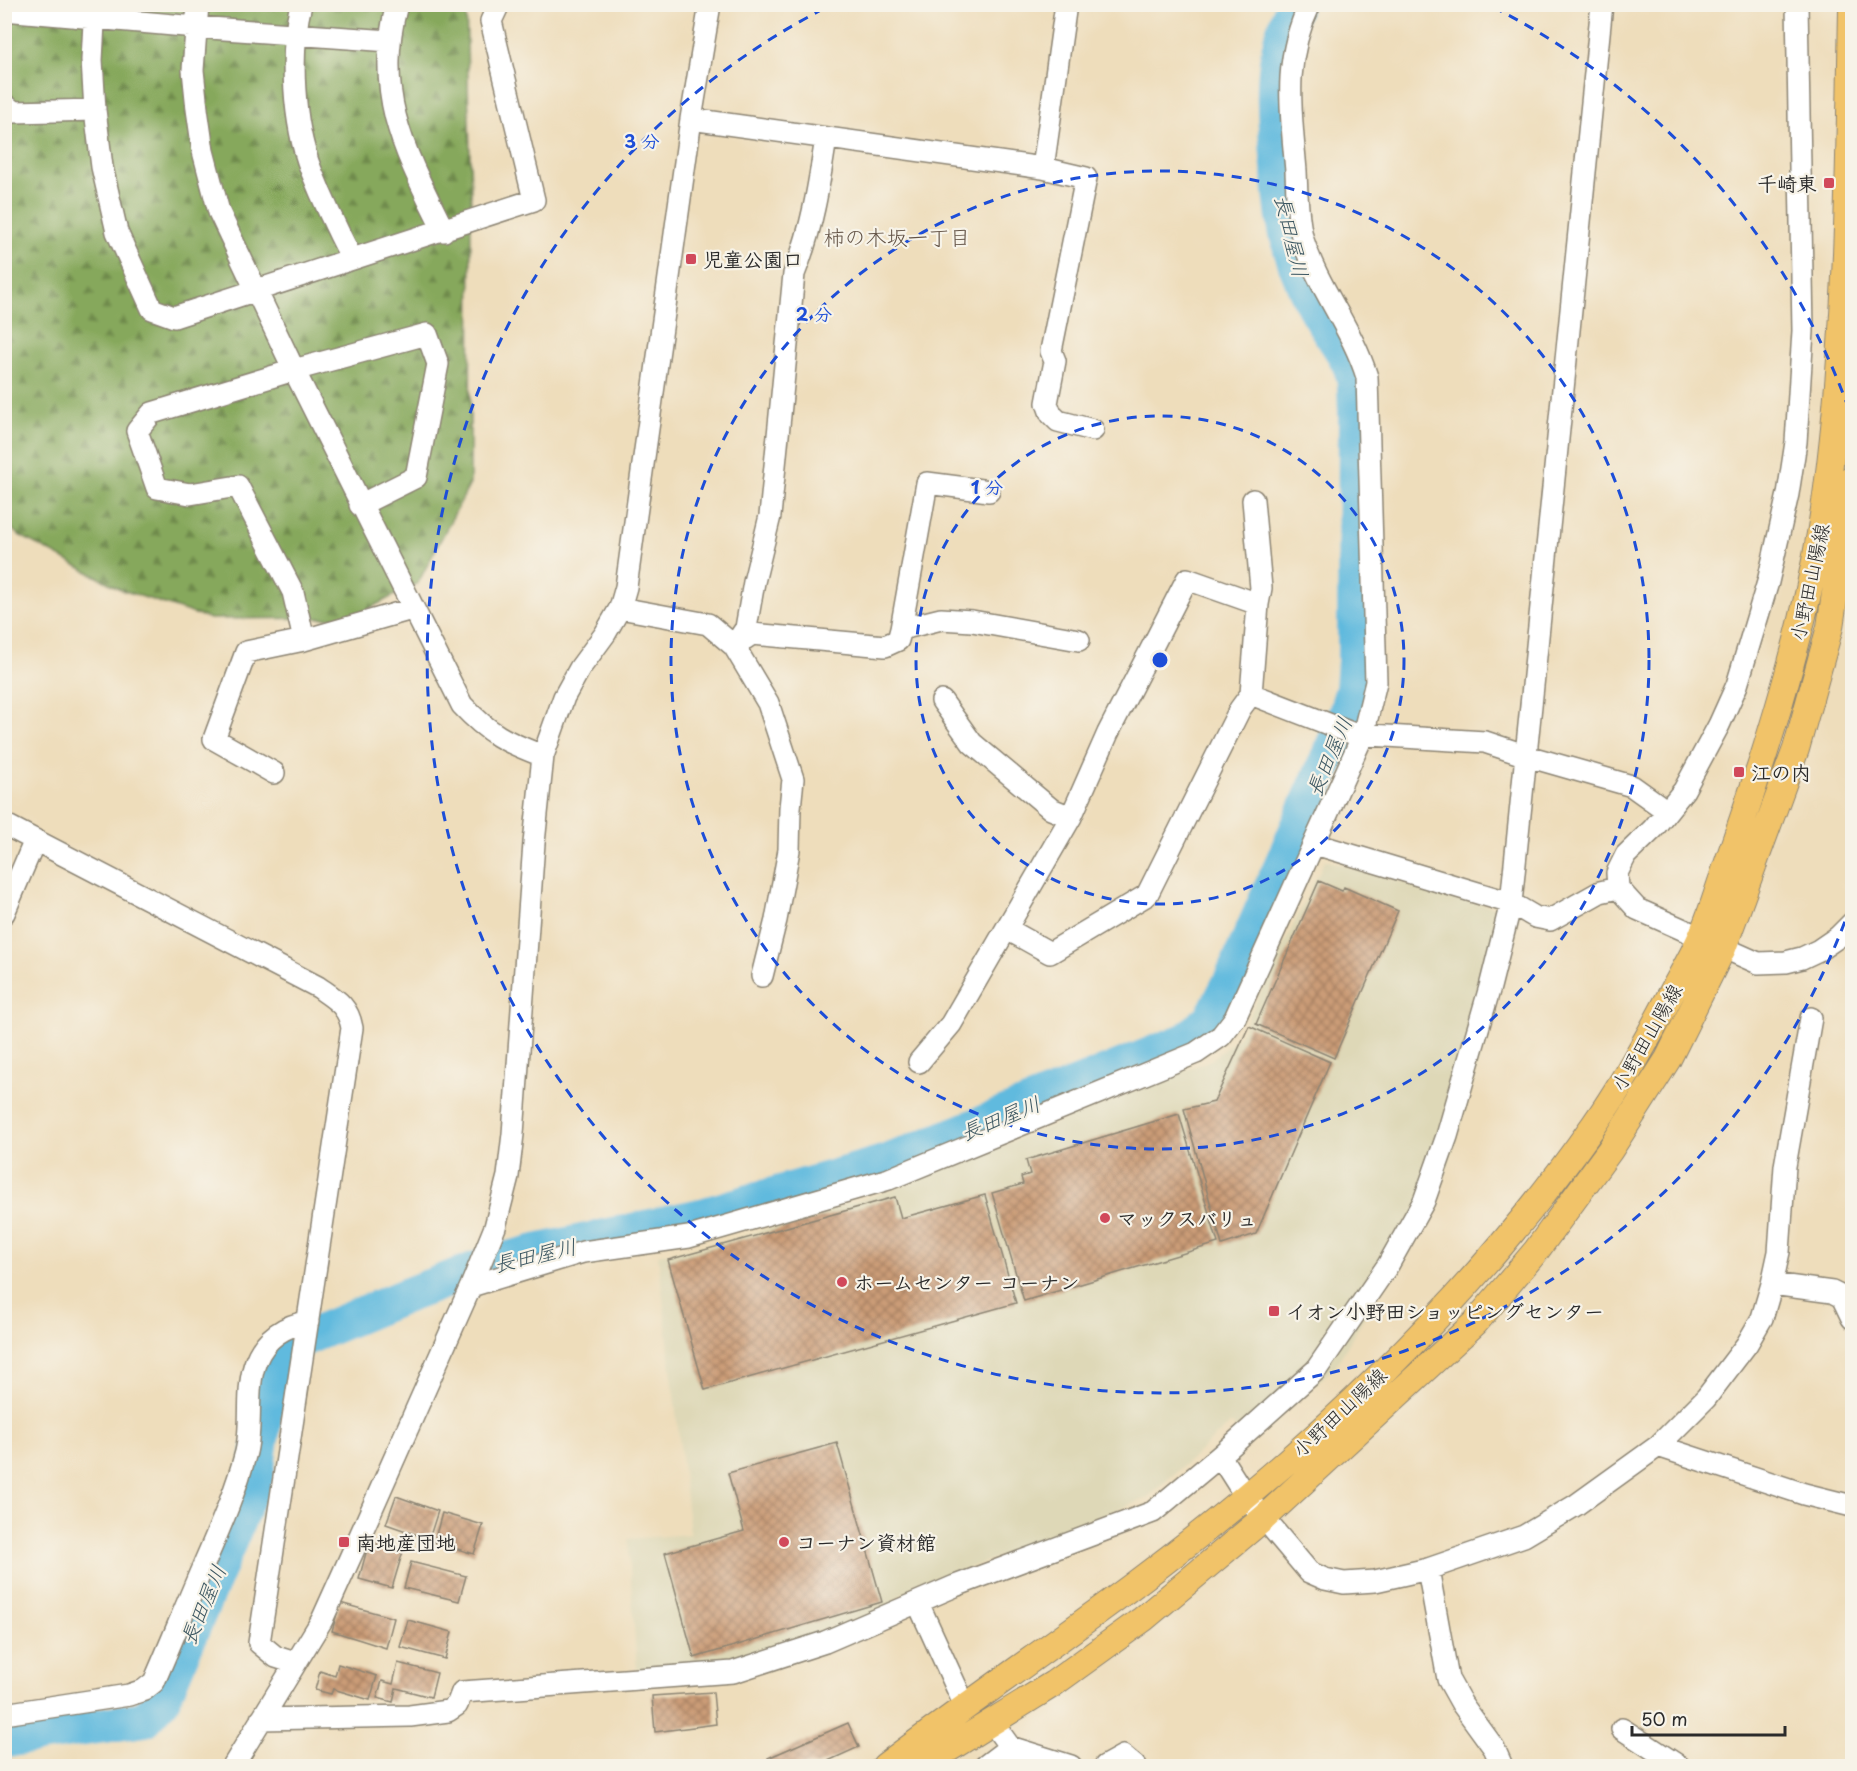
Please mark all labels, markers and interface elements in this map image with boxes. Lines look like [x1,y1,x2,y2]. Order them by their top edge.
text: 3 分 [624,127,660,154]
place label: 千崎東 [1757,168,1817,198]
marker: 千崎東 [1822,176,1836,190]
water label: 長田屋川 [1268,191,1318,281]
district label: 柿の木坂一丁目 [824,220,971,252]
place label: 児童公園口 [703,244,803,274]
marker: 児童公園口 [684,252,698,266]
text: 2 分 [796,300,832,327]
text: 1 分 [971,473,1003,500]
street label: 小野田山陽線 [1782,520,1836,644]
centre of rings [1150,650,1170,670]
water label: 長田屋川 [1297,711,1359,801]
place label: 江の内 [1751,757,1811,787]
marker: 江の内 [1732,765,1746,779]
street label: 小野田山陽線 [1603,978,1689,1096]
water label: 長田屋川 [955,1086,1045,1148]
place label: マックスバリュ [1117,1203,1257,1233]
marker: マックスバリュ [1098,1211,1112,1225]
water label: 長田屋川 [490,1229,580,1279]
place label: ホームセンター コーナン [854,1267,1080,1297]
marker: ホームセンター コーナン [835,1275,849,1289]
place label: イオン小野田ショッピングセンター [1286,1296,1604,1326]
marker: イオン小野田ショッピングセンター [1267,1304,1281,1318]
street label: 小野田山陽線 [1285,1360,1393,1464]
place label: 南地産団地 [356,1527,456,1557]
place label: コーナン資材館 [796,1527,936,1557]
marker: 南地産団地 [337,1535,351,1549]
marker: コーナン資材館 [777,1535,791,1549]
water label: 長田屋川 [171,1559,233,1649]
scale bar [1632,1699,1785,1737]
text: 50 m [1641,1705,1688,1732]

